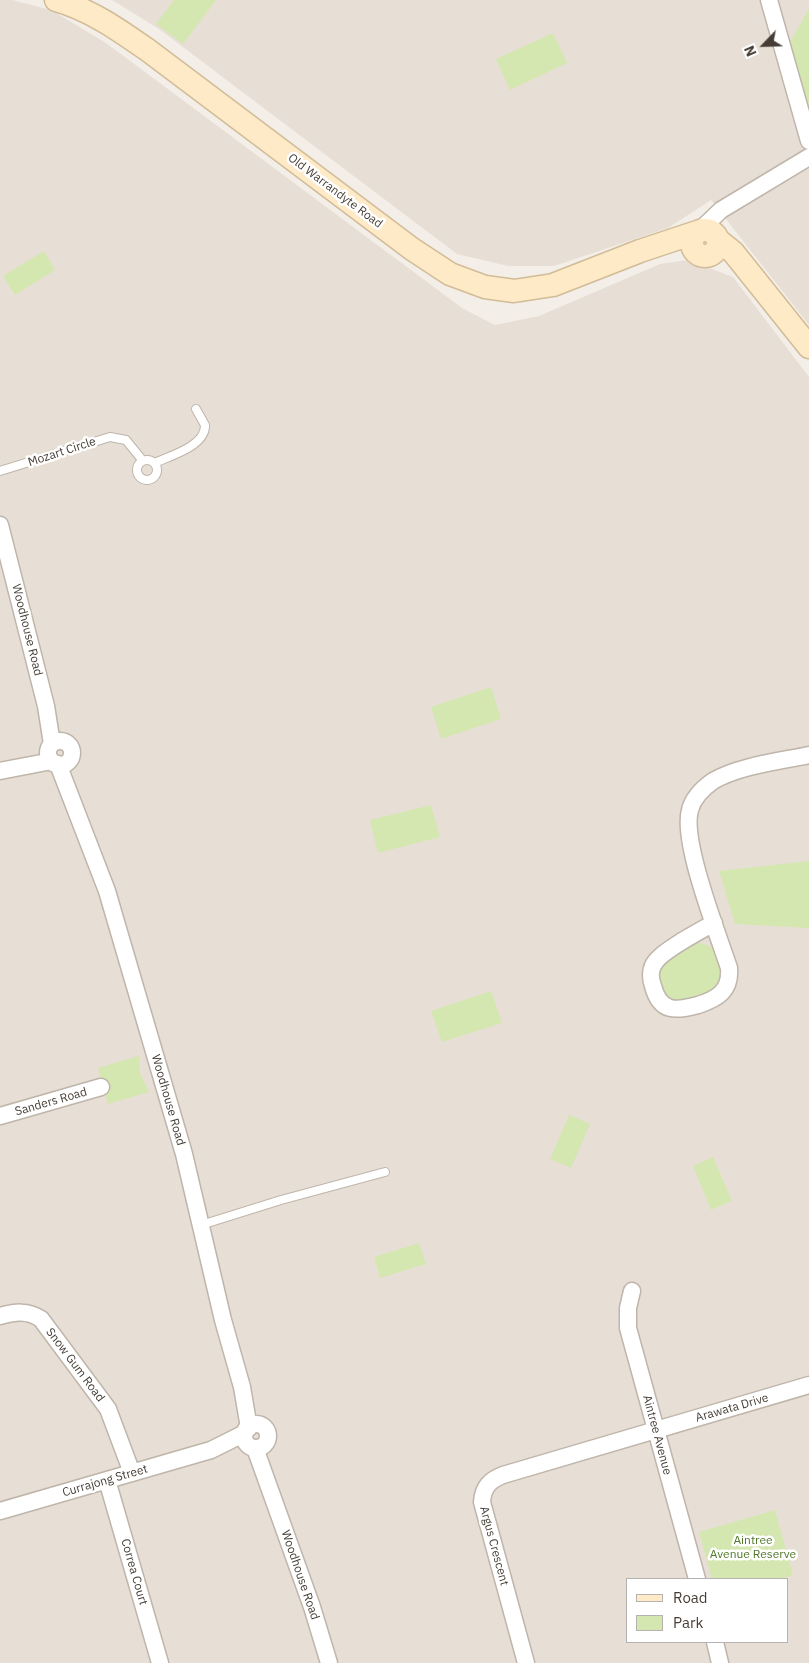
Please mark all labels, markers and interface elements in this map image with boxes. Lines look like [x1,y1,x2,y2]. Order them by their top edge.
north arrow [739,20,789,70]
text: N [740,43,761,59]
street label: Old Warrandyte Road [285,151,385,231]
street label: Mozart Circle [26,434,98,470]
street label: Woodhouse Road [9,583,45,677]
street label: Woodhouse Road [148,1053,188,1147]
street label: Sanders Road [13,1085,89,1119]
street label: Snow Gum Road [43,1325,107,1405]
street label: Arawata Drive [694,1391,770,1425]
street label: Aintree Avenue [639,1393,675,1477]
street label: Currajong Street [61,1462,149,1500]
street label: Argus Crescent [477,1505,511,1587]
street label: Woodhouse Road [278,1528,322,1622]
park label: Aintree Avenue Reserve [710,1534,796,1562]
street label: Correa Court [118,1537,150,1607]
legend [626,1578,789,1643]
text: Road [673,1588,708,1607]
text: Park [673,1613,703,1632]

